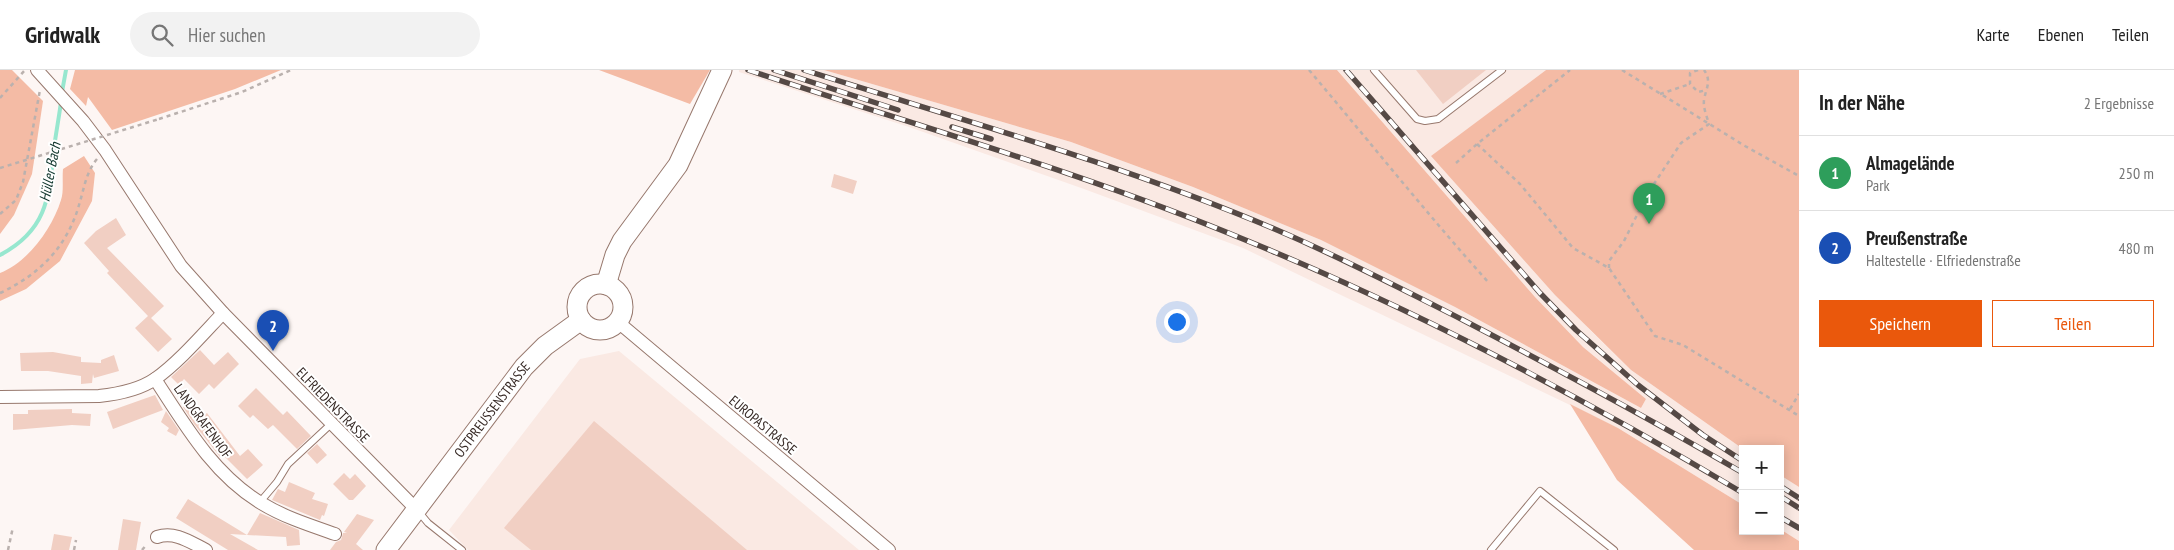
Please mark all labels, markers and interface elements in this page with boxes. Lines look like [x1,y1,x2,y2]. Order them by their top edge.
search box [130,12,480,57]
text: Gridwalk [25,19,100,50]
icon: search [148,21,176,49]
text: Hier suchen [188,23,265,47]
text: Karte [1976,23,2010,46]
text: Ebenen [2038,23,2084,46]
text: Teilen [2112,23,2149,46]
text: In der Nähe [1819,89,1905,116]
text: 2 Ergebnisse [2084,93,2154,113]
water label: Hüller Bach [34,139,65,203]
text: Almagelände [1866,151,1955,175]
text: 1 [1831,163,1839,183]
text: 250 m [2119,163,2154,183]
text: Park [1866,175,1890,195]
pin: 1 [1633,183,1665,224]
text: Preußenstraße [1866,226,1968,250]
text: 2 [1831,238,1839,258]
text: 480 m [2119,238,2154,258]
text: Haltestelle · Elfriedenstraße [1866,250,2021,270]
button: Speichern [1819,300,1982,347]
button: Teilen [1992,300,2154,347]
your location [1164,309,1190,335]
pin: 2 [257,310,289,351]
street label: OSTPREUSSENSTRASSE [450,358,533,461]
street label: ELFRIEDENSTRASSE [293,364,373,446]
street label: LANDGRAFENHOF [170,380,236,462]
street label: EUROPASTRASSE [726,392,800,458]
map controls [1739,445,1784,535]
button: + [1739,445,1784,490]
button: − [1739,490,1784,535]

